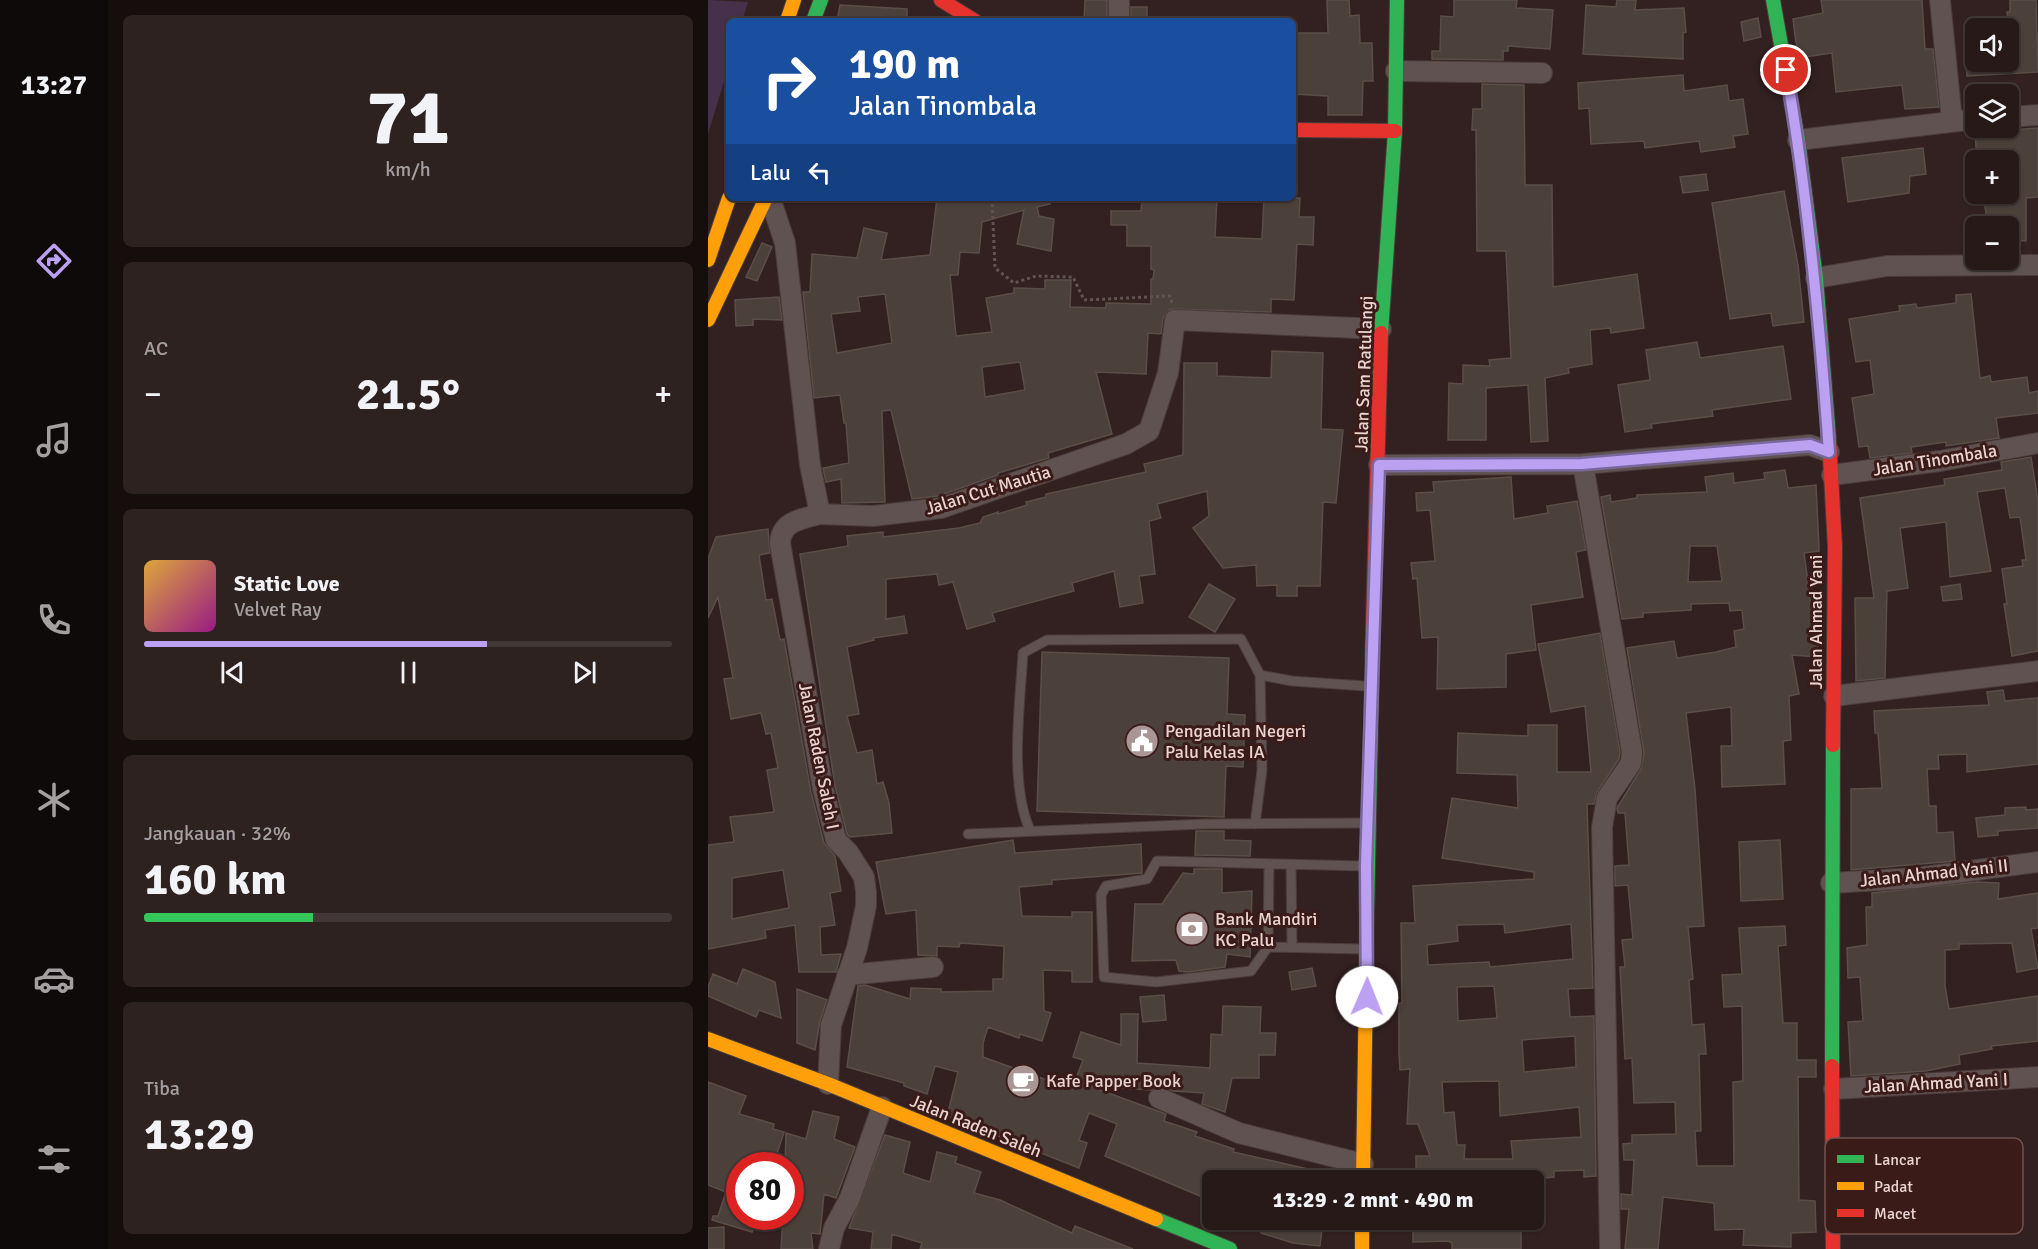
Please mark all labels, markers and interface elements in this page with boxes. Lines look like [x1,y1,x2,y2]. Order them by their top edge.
map controls [1965,18,2019,270]
button: sound [1965,18,2019,72]
text: 190 m [849,39,960,90]
icon: right [750,42,828,120]
pin [1760,44,1811,95]
icon: arrive [1769,53,1802,86]
text: 13:27 [21,69,87,102]
text: 71 [366,70,450,166]
button: layers [1965,84,2019,138]
text: Jalan Tinombala [849,90,1037,123]
button: + [1965,150,2019,204]
icon: left [803,156,836,189]
text: km/h [385,157,431,182]
text: Lalu [750,159,791,186]
button: − [1965,216,2019,270]
icon: directions [33,240,75,282]
street label: Jalan Sam Ratulangi [1350,295,1378,453]
text: AC [144,336,168,361]
text: 21.5° [356,367,460,422]
text: − [144,374,162,415]
text: + [654,374,672,415]
icon: music [33,419,75,461]
street label: Jalan Tinombala [1871,439,1999,481]
street label: Jalan Cut Mautia [923,461,1053,519]
street label: Jalan Ahmad Yani [1805,555,1827,689]
text: Static Love [234,570,340,597]
text: Velvet Ray [234,597,322,622]
icon: phone [33,599,75,641]
icon: previous [216,656,249,689]
icon: pause [392,656,425,689]
icon: next [568,656,601,689]
street label: Jalan Raden Saleh I [794,681,844,831]
place label: Pengadilan Negeri Palu Kelas IA [1165,720,1306,763]
public building icon: Pengadilan Negeri Palu Kelas IA [1124,723,1160,759]
icon: climate [33,779,75,821]
text: Jangkauan · 32% [144,821,291,846]
text: 160 km [144,852,287,907]
street label: Jalan Ahmad Yani II [1859,854,2009,892]
place label: Bank Mandiri KC Palu [1215,908,1317,951]
bank icon: Bank Mandiri KC Palu [1174,911,1210,947]
icon: car [33,958,75,1000]
position arrow [1335,965,1399,1029]
cafe icon: Kafe Papper Book [1005,1063,1041,1099]
street label: Jalan Ahmad Yani I [1864,1068,2008,1098]
place label: Kafe Papper Book [1046,1070,1181,1092]
text: Tiba [144,1076,180,1101]
street label: Jalan Raden Saleh [907,1090,1045,1162]
text: 13:29 [144,1107,254,1162]
icon: filters [33,1138,75,1180]
legend [1825,1138,2023,1234]
text: Lancar [1874,1150,1921,1170]
speed limit sign: 80 [726,1152,804,1230]
text: Padat [1874,1177,1913,1197]
text: 13:29 · 2 mnt · 490 m [1273,1186,1473,1213]
text: Macet [1874,1204,1916,1224]

